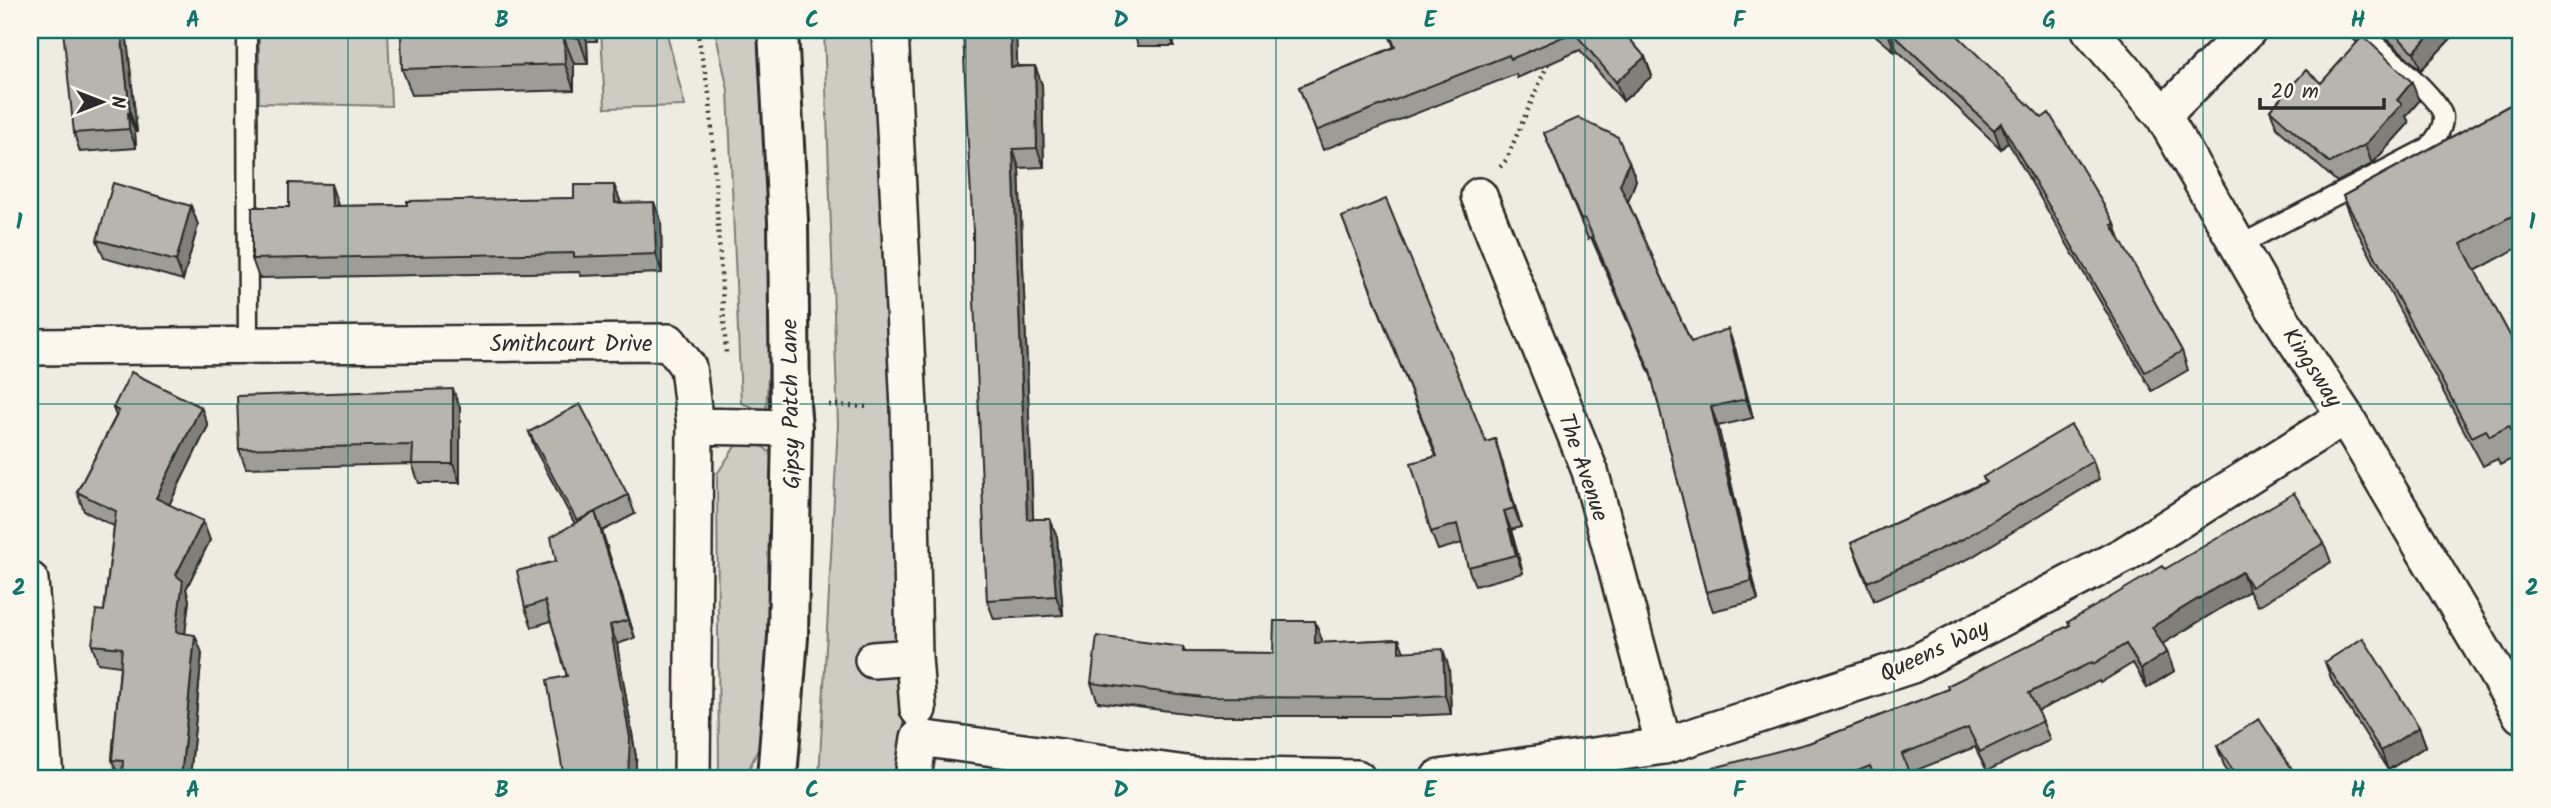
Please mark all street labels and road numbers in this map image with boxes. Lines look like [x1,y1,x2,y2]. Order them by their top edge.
street label: Gipsy Patch Lane [773,319,811,489]
street label: Kingsway [2272,321,2351,415]
street label: Smithcourt Drive [490,327,652,363]
street label: The Avenue [1547,409,1617,526]
street label: Queens Way [1874,611,1996,693]

